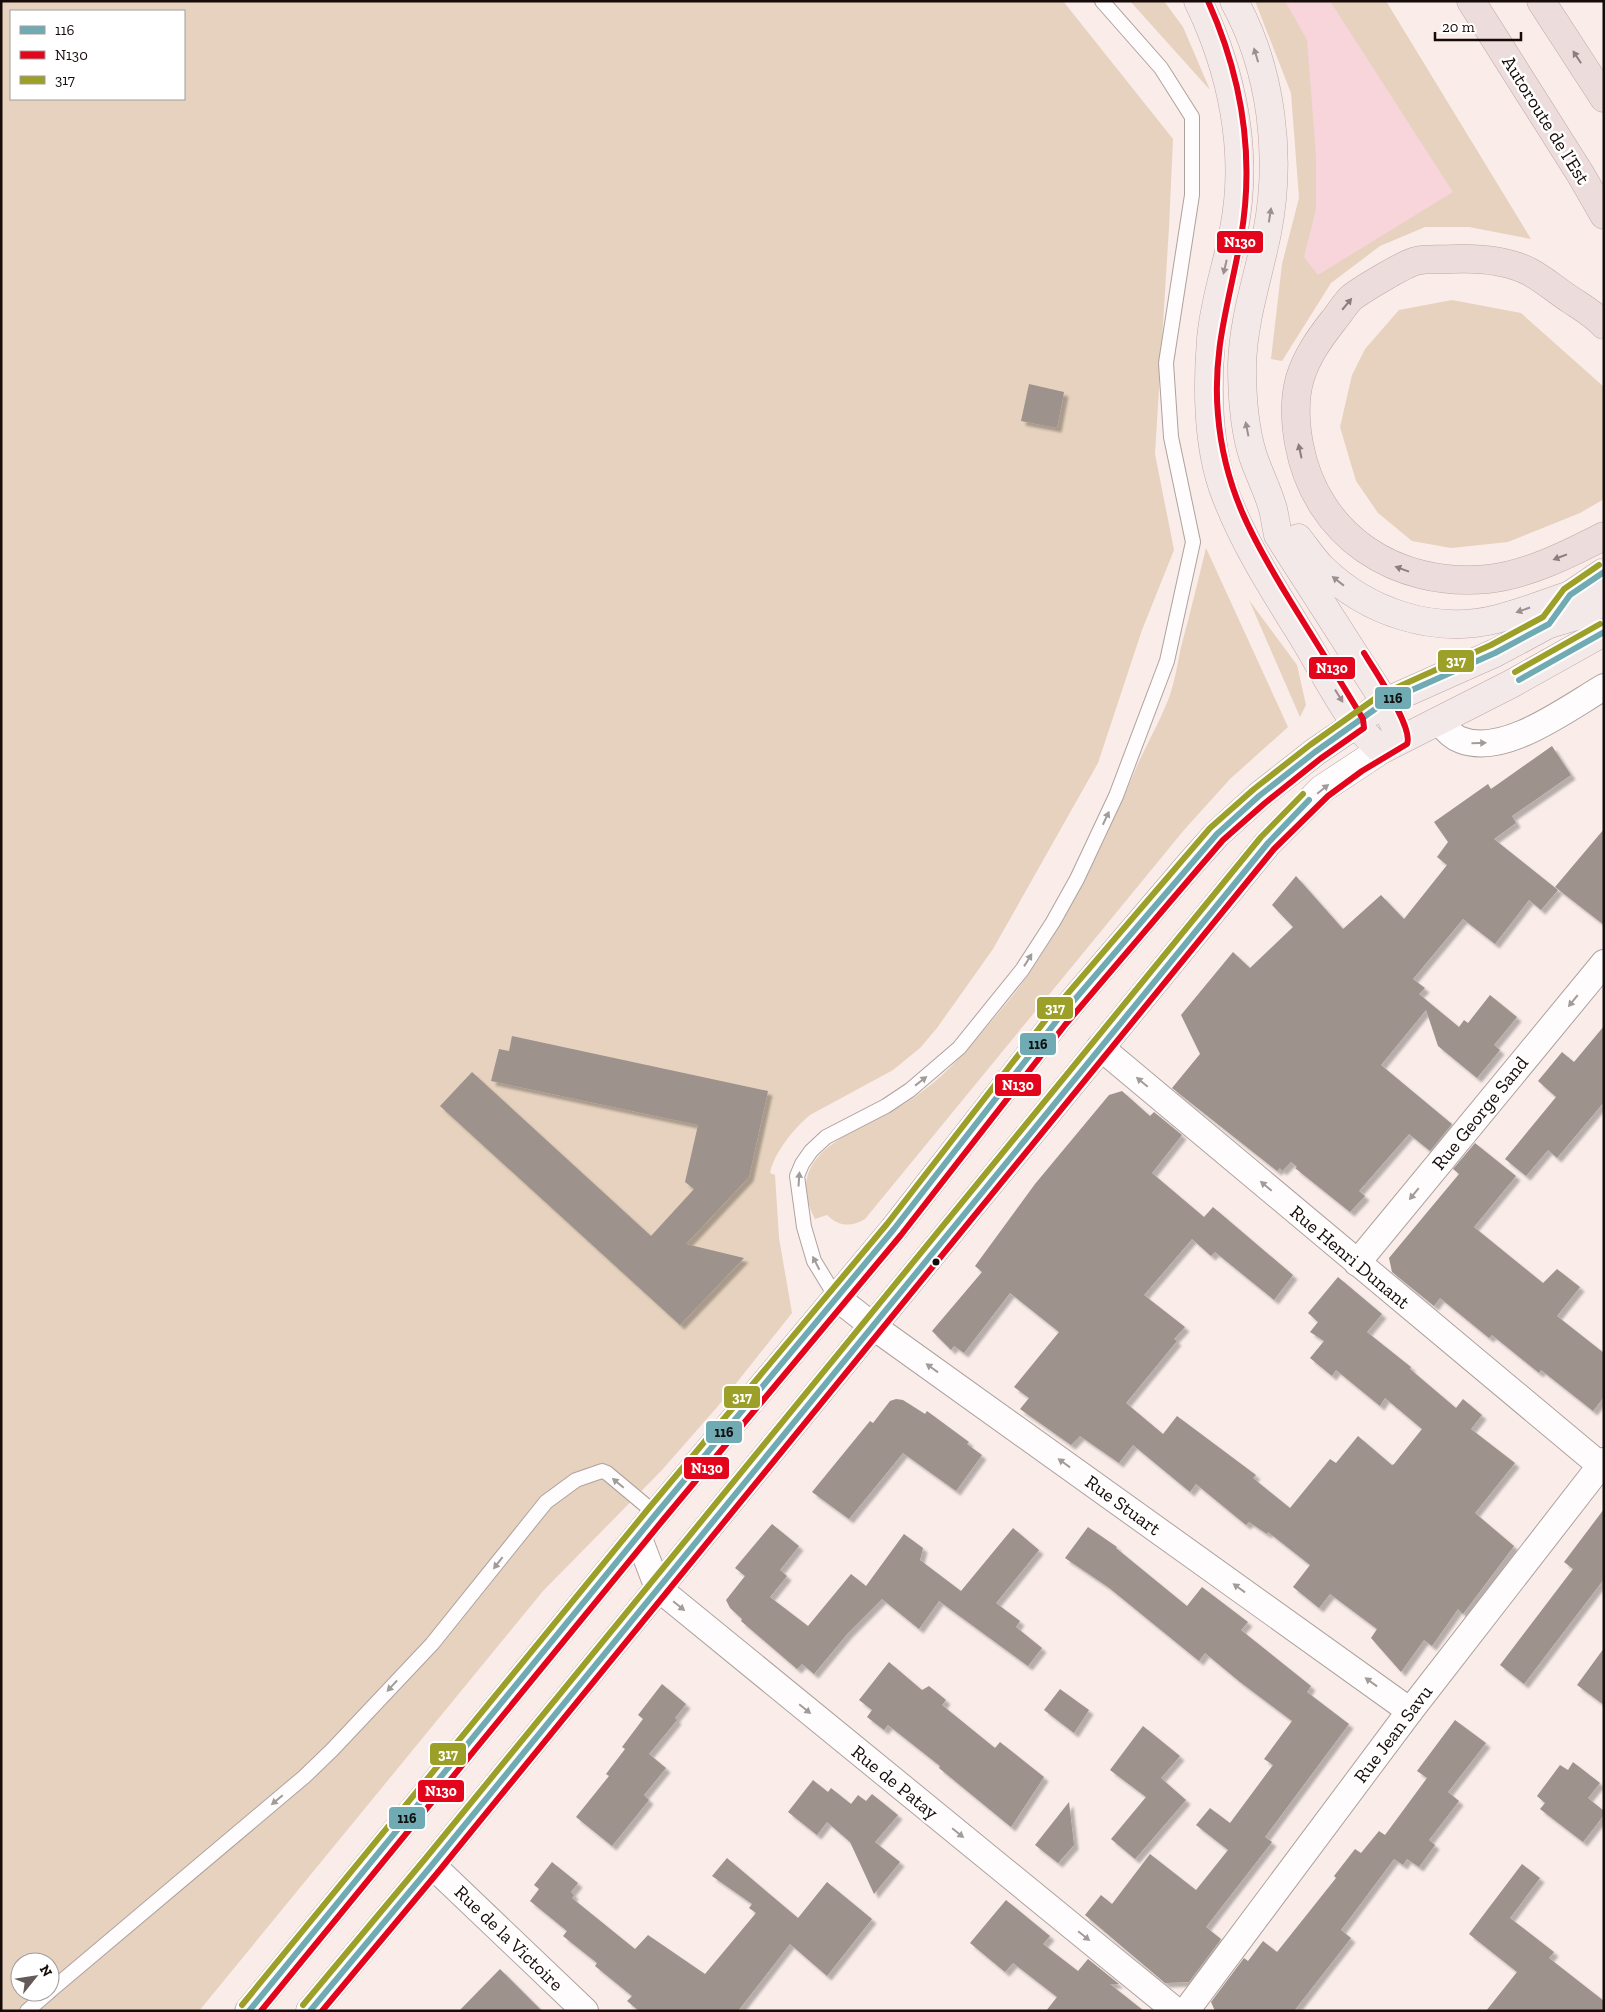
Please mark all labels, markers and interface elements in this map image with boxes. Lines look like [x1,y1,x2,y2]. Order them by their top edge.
legend [10,10,185,100]
scale bar [1435,10,1521,42]
text: 20 m [1442,18,1475,36]
text: 116 [55,21,75,39]
text: N130 [55,46,88,64]
one-way arrow [1252,47,1260,62]
one-way arrow [1573,50,1582,64]
street label: Autoroute de l’Est [1497,52,1595,188]
text: 317 [55,71,75,89]
one-way arrow [1266,207,1274,223]
line badge: N130 [1216,230,1264,254]
text: N130 [1224,234,1256,251]
one-way arrow [1221,259,1229,274]
one-way arrow [1342,297,1353,310]
one-way arrow [1243,421,1251,436]
one-way arrow [1296,443,1304,459]
one-way arrow [1552,553,1567,561]
one-way arrow [1394,565,1409,573]
one-way arrow [1332,575,1345,586]
one-way arrow [1516,607,1531,615]
line badge: 317 [1437,649,1475,673]
text: 317 [1446,653,1466,670]
line badge: N130 [1308,656,1356,680]
text: N130 [1316,660,1348,677]
line badge: 116 [1374,686,1412,710]
one-way arrow [1334,689,1343,703]
text: 116 [1384,690,1403,707]
one-way arrow [1471,739,1487,747]
one-way arrow [1316,783,1329,794]
one-way arrow [1102,810,1110,825]
one-way arrow [1024,953,1033,967]
one-way arrow [1567,994,1578,1007]
line badge: 317 [1036,996,1074,1020]
text: 317 [1045,1000,1065,1017]
line badge: 116 [1019,1032,1057,1056]
text: 116 [1029,1036,1048,1053]
street label: Rue George Sand [1427,1051,1533,1175]
line badge: N130 [994,1073,1042,1097]
one-way arrow [914,1076,927,1087]
one-way arrow [1136,1076,1148,1088]
text: N130 [1002,1077,1034,1094]
one-way arrow [795,1170,803,1186]
one-way arrow [1260,1181,1273,1192]
one-way arrow [1408,1187,1419,1200]
street label: Rue Henri Dunant [1286,1200,1414,1314]
one-way arrow [812,1256,821,1271]
unlabelled marker [931,1257,941,1267]
one-way arrow [925,1363,939,1373]
line badge: 317 [723,1385,761,1409]
text: 317 [732,1389,752,1406]
line badge: 116 [705,1420,743,1444]
text: 116 [715,1424,734,1441]
line badge: N130 [683,1456,730,1480]
one-way arrow [1057,1458,1071,1468]
text: N130 [691,1460,723,1477]
street label: Rue Stuart [1081,1470,1165,1540]
one-way arrow [612,1477,625,1488]
one-way arrow [492,1556,503,1569]
one-way arrow [1232,1583,1245,1593]
one-way arrow [672,1600,685,1611]
one-way arrow [1365,1677,1378,1688]
one-way arrow [386,1680,398,1692]
street label: Rue Jean Savu [1349,1680,1437,1787]
one-way arrow [798,1703,811,1714]
street label: Rue de Patay [847,1740,943,1824]
line badge: 317 [429,1742,467,1766]
text: 317 [438,1746,458,1763]
line badge: N130 [417,1779,465,1803]
text: N130 [425,1783,457,1800]
one-way arrow [270,1795,283,1806]
line badge: 116 [388,1806,426,1830]
text: 116 [398,1810,417,1827]
one-way arrow [951,1828,964,1839]
street label: Rue de la Victoire [450,1880,568,1996]
one-way arrow [1078,1930,1090,1941]
north arrow [10,1952,60,2002]
text: N [36,1962,56,1980]

